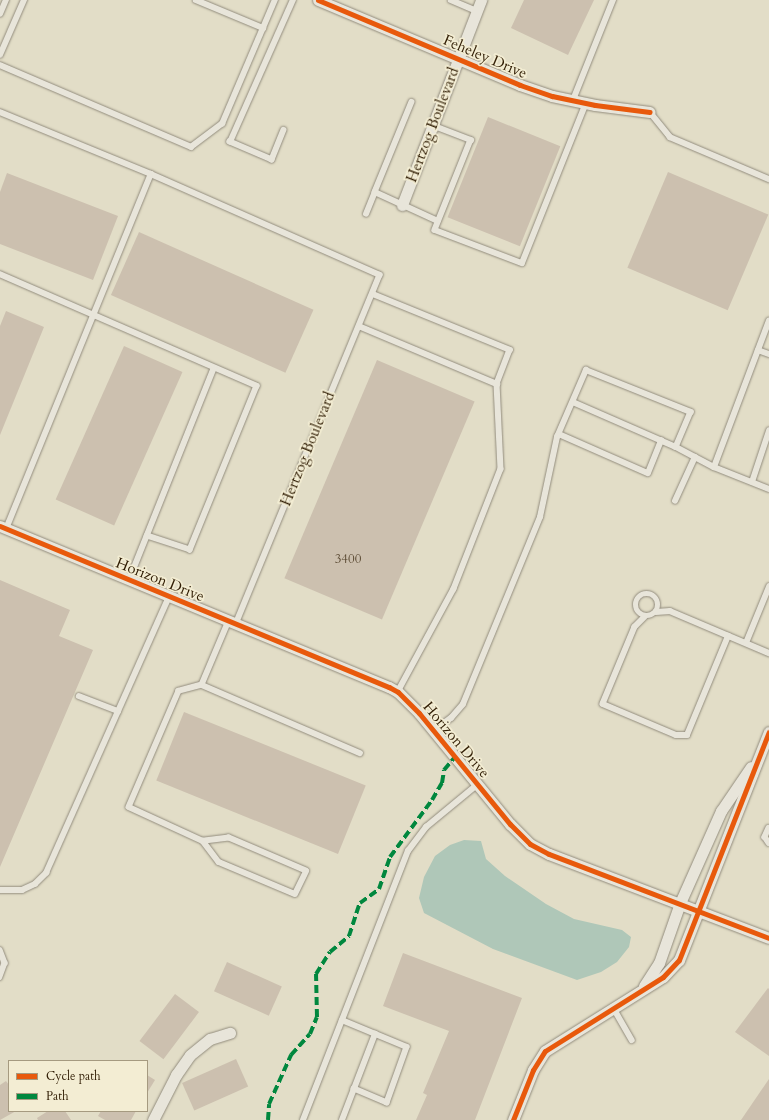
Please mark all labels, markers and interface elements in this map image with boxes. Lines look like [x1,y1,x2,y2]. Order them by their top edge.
street label: Feheley Drive [440,31,530,83]
street label: Hertzog Boulevard [403,65,463,185]
street label: Hertzog Boulevard [277,389,339,509]
house number: 3400 [335,551,361,567]
street label: Horizon Drive [113,554,207,606]
street label: Horizon Drive [419,698,493,782]
legend [8,1060,148,1112]
text: Cycle path [46,1068,101,1084]
text: Path [46,1088,69,1104]

